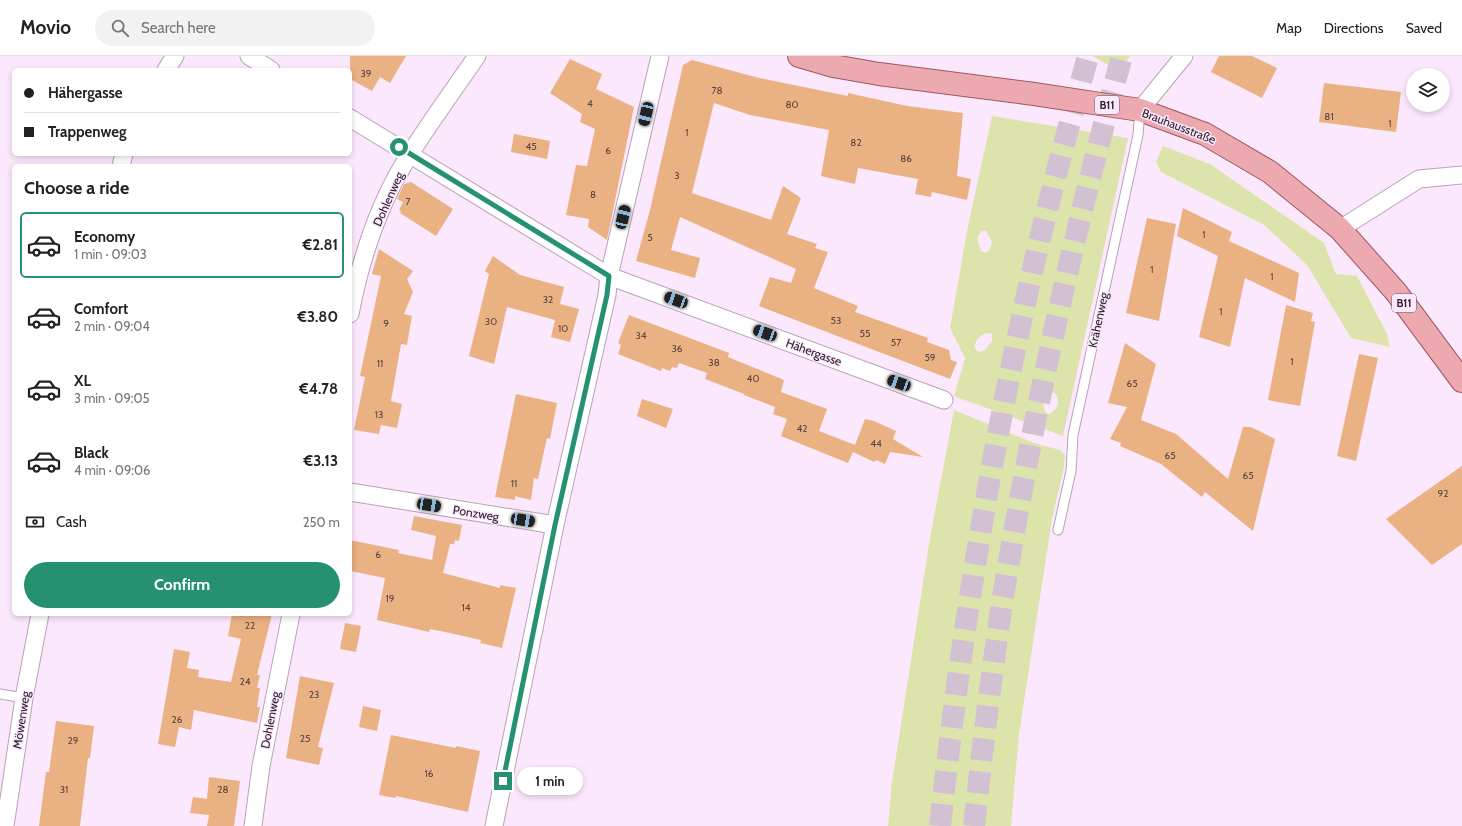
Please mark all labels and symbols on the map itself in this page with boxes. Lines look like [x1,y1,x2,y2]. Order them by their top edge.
house number: 39 [360,67,372,80]
house number: 78 [711,84,723,97]
road number: B11 [1095,96,1119,114]
house number: 4 [587,97,593,110]
house number: 80 [785,98,799,111]
car [637,101,655,127]
street label: Brauhausstraße [1140,105,1218,147]
house number: 81 [1324,110,1334,123]
house number: 1 [1388,117,1392,130]
house number: 1 [685,126,689,139]
house number: 82 [850,136,862,149]
route start [390,138,408,156]
house number: 45 [525,140,537,153]
house number: 6 [605,144,611,157]
house number: 86 [900,152,912,165]
street label: Dohlenweg [369,169,407,229]
house number: 3 [674,169,680,182]
house number: 8 [590,188,596,201]
house number: 7 [405,195,411,208]
car [614,204,632,230]
house number: 1 [1202,228,1206,241]
house number: 5 [647,231,653,244]
house number: 1 [1150,263,1154,276]
house number: 1 [1270,270,1274,283]
car [663,290,689,310]
street label: Krähenweg [1085,290,1111,349]
house number: 32 [543,293,553,306]
road number: B11 [1392,294,1416,312]
house number: 1 [1219,305,1223,318]
house number: 53 [831,314,841,327]
house number: 30 [485,315,497,328]
house number: 9 [383,317,389,330]
house number: 10 [558,322,568,335]
car [752,323,778,343]
house number: 55 [860,327,870,340]
house number: 34 [635,329,647,342]
street label: Hähergasse [784,335,844,369]
house number: 57 [891,336,901,349]
house number: 36 [671,342,683,355]
house number: 59 [924,351,936,364]
house number: 1 [1290,355,1294,368]
house number: 38 [708,356,720,369]
house number: 11 [377,357,383,370]
house number: 40 [747,372,759,385]
car [886,373,912,393]
house number: 65 [1126,377,1138,390]
house number: 13 [375,408,383,421]
house number: 42 [796,422,808,435]
house number: 44 [870,437,882,450]
house number: 65 [1164,449,1176,462]
house number: 65 [1242,469,1254,482]
house number: 11 [511,477,517,490]
house number: 92 [1438,487,1448,500]
car [416,497,442,513]
street label: Ponzweg [452,502,501,524]
car [510,512,536,528]
house number: 6 [375,548,381,561]
house number: 19 [386,592,395,605]
house number: 14 [461,601,471,614]
house number: 22 [245,619,255,632]
house number: 24 [239,675,251,688]
house number: 23 [309,688,319,701]
street label: Möwenweg [9,689,33,750]
street label: Dohlenweg [257,689,283,750]
house number: 26 [172,713,183,726]
house number: 25 [300,732,310,745]
house number: 29 [68,734,79,747]
house number: 16 [425,767,434,780]
callout: 1 min [517,767,583,795]
route end [494,772,512,790]
house number: 31 [60,783,68,796]
house number: 28 [217,783,229,796]

